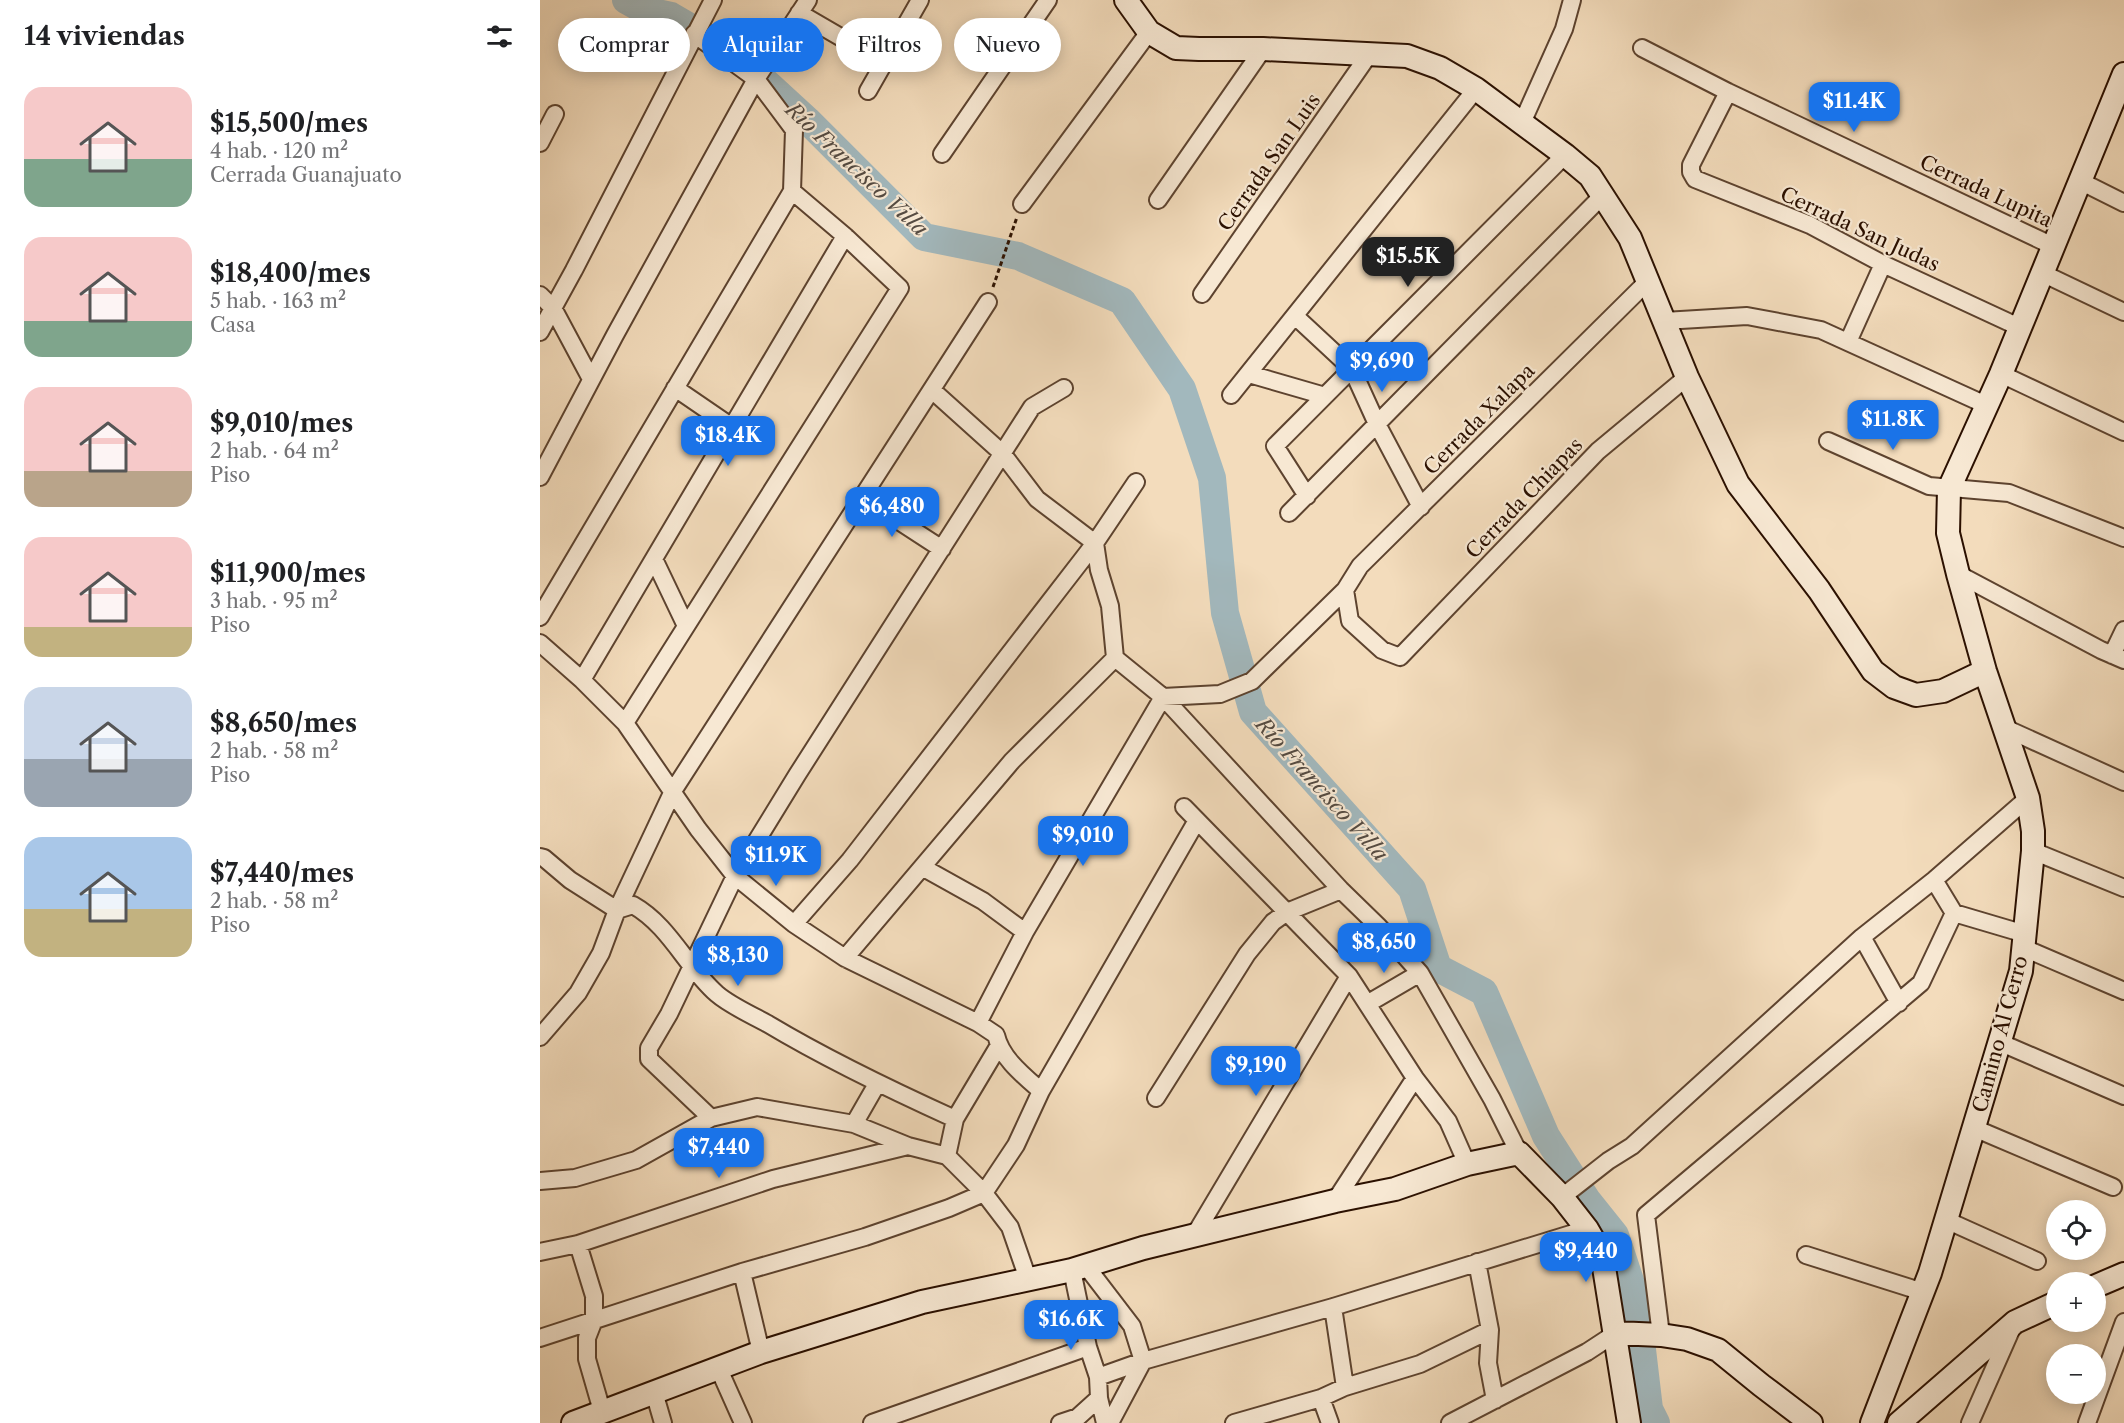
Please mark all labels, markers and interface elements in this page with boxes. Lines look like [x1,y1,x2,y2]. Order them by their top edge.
chip: Comprar [558,18,690,72]
chip: Alquilar [702,18,824,72]
chip: Filtros [836,18,942,72]
chip: Nuevo [954,18,1061,72]
text: 14 viviendas [24,20,185,52]
icon: filters [483,20,516,53]
pin: $11.4K [1805,82,1903,133]
street label: Cerrada San Luis [1213,89,1325,235]
text: $11.4K [1823,89,1885,113]
water label: Río Francisco Villa [779,95,933,241]
text: $15,500/mes [210,107,368,139]
icon: home [72,111,144,183]
text: 4 hab. · 120 m² [210,139,348,163]
street label: Cerrada Lupita [1916,150,2056,232]
text: Cerrada Guanajuato [210,163,402,187]
street label: Cerrada San Judas [1777,182,1943,276]
pin: $15.5K [1359,237,1457,288]
text: $15.5K [1376,244,1440,268]
text: $18,400/mes [210,257,371,289]
icon: home [72,261,144,333]
text: 5 hab. · 163 m² [210,289,346,313]
text: Casa [210,313,255,337]
pin: $9,690 [1333,342,1431,393]
text: $9,690 [1350,349,1414,373]
street label: Cerrada Xalapa [1419,358,1540,479]
pin: $11.8K [1844,400,1942,451]
text: $9,010/mes [210,407,353,439]
text: $11.8K [1862,407,1925,431]
icon: home [72,411,144,483]
pin: $18.4K [679,416,777,467]
text: $18.4K [695,423,761,447]
street label: Cerrada Chiapas [1461,433,1587,563]
text: 2 hab. · 64 m² [210,439,339,463]
text: Piso [210,463,250,487]
pin: $6,480 [843,487,941,538]
text: $6,480 [859,494,925,518]
text: $11,900/mes [210,557,366,589]
icon: home [72,561,144,633]
text: 3 hab. · 95 m² [210,589,338,613]
text: Piso [210,613,250,637]
text: $8,650/mes [210,707,357,739]
water label: Río Francisco Villa [1250,710,1393,866]
icon: home [72,711,144,783]
text: 2 hab. · 58 m² [210,739,338,763]
text: Piso [210,763,250,787]
pin: $9,010 [1034,816,1132,867]
text: $9,010 [1052,823,1114,847]
pin: $11.9K [727,836,825,887]
text: $11.9K [745,843,807,867]
text: $7,440/mes [210,857,354,889]
icon: home [72,861,144,933]
text: 2 hab. · 58 m² [210,889,338,913]
text: Piso [210,913,250,937]
pin: $8,650 [1335,923,1433,974]
text: $8,650 [1352,930,1416,954]
pin: $8,130 [689,936,787,987]
text: $8,130 [707,943,769,967]
street label: Camino Al Cerro [1968,953,2032,1115]
pin: $9,190 [1207,1046,1305,1097]
text: $9,190 [1225,1053,1287,1077]
pin: $7,440 [670,1128,768,1179]
text: $7,440 [688,1135,750,1159]
map controls [2046,1200,2106,1404]
button: locate [2046,1200,2106,1260]
pin: $9,440 [1537,1232,1635,1283]
text: $9,440 [1554,1239,1618,1263]
button: + [2046,1272,2106,1332]
pin: $16.6K [1022,1300,1120,1351]
text: $16.6K [1038,1307,1104,1331]
button: − [2046,1344,2106,1404]

